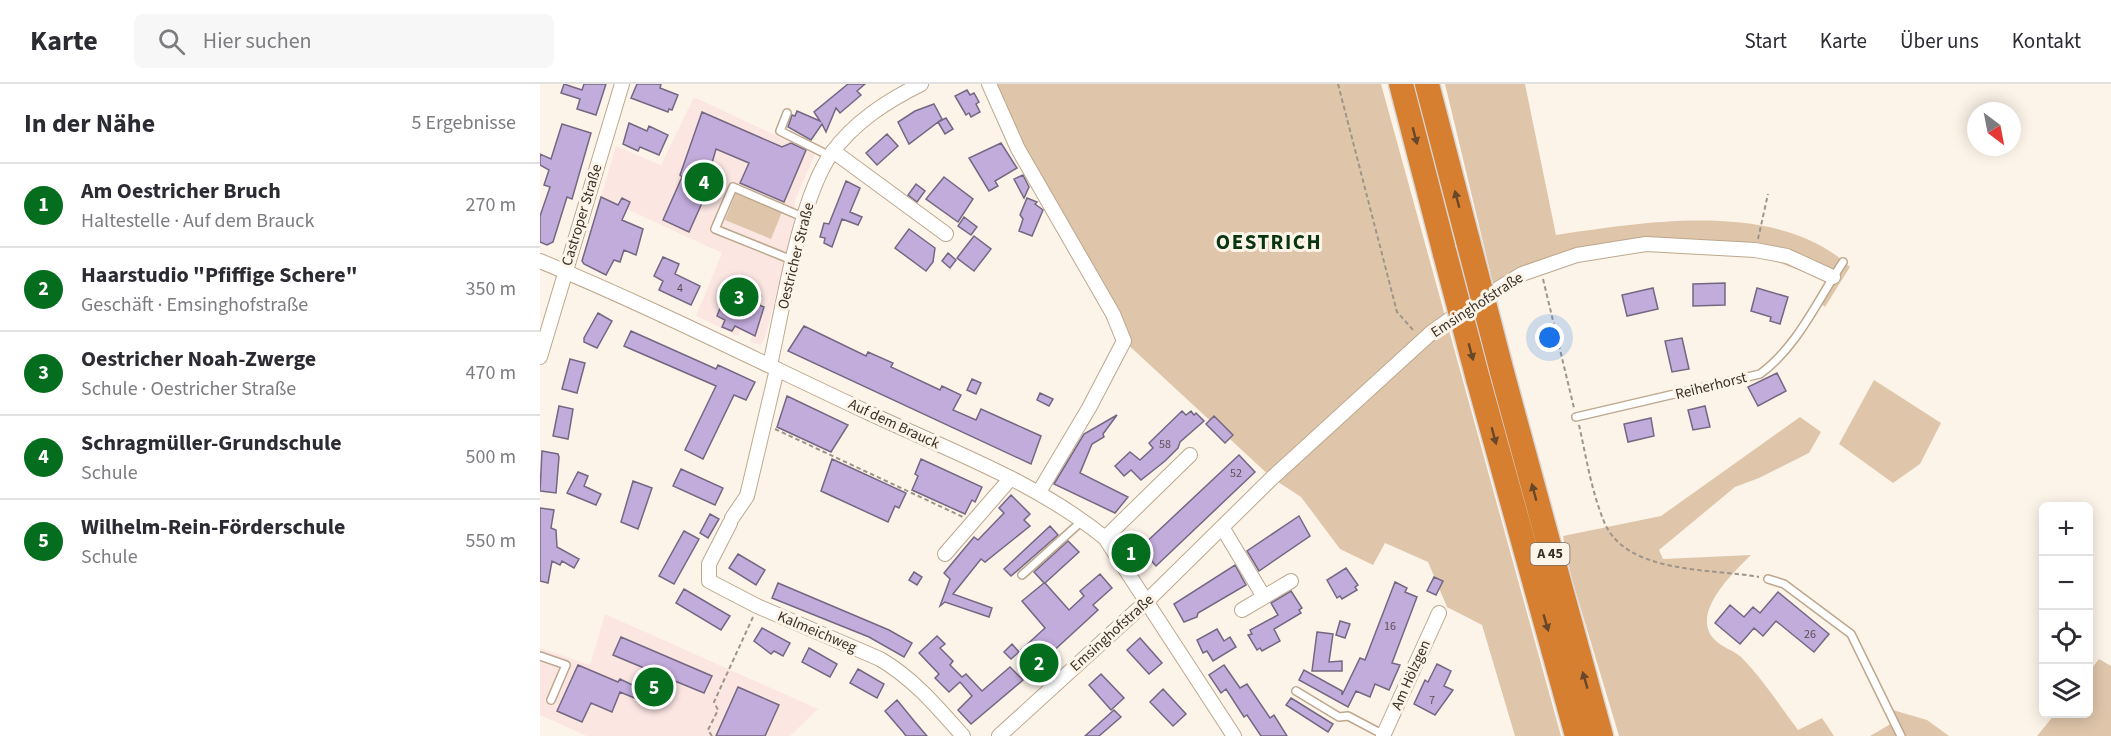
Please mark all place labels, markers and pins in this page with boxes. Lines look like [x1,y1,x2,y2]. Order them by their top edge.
pin: 4 [684,160,724,204]
pin: 3 [720,274,758,320]
pin: 1 [1112,530,1150,576]
pin: 2 [1020,640,1058,686]
pin: 5 [634,664,674,710]

